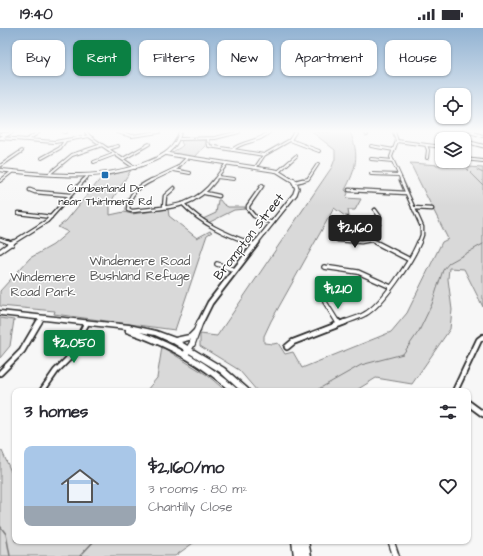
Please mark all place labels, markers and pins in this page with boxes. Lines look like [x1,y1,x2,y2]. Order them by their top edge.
marker: Cumberland Dr near Thirlmere Rd [100,170,110,180]
place label: Cumberland Dr near Thirlmere Rd [58,181,152,209]
pin: $2,160 [322,215,388,249]
pin: $1,210 [305,276,371,310]
pin: $2,050 [41,330,107,364]

